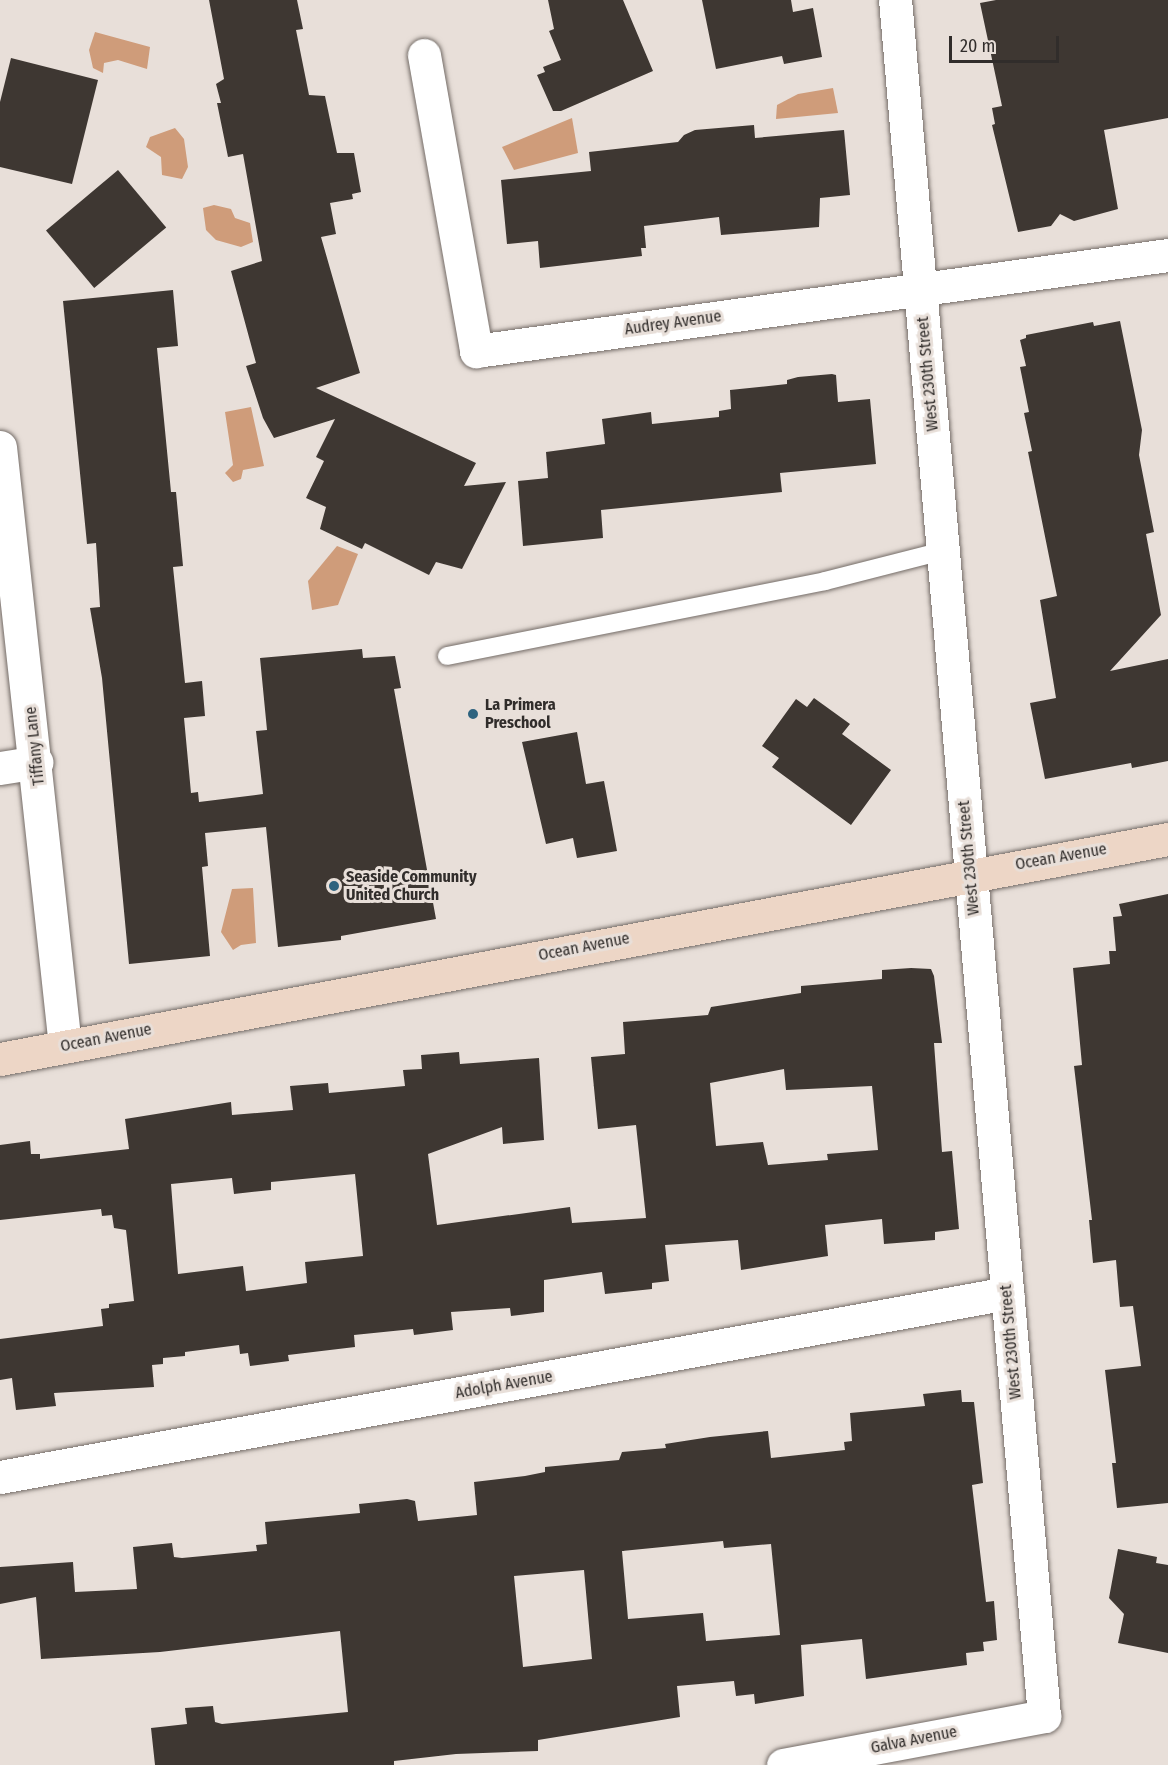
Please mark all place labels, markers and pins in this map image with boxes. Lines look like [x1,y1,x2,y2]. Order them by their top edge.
place label: La Primera Preschool [485,695,556,733]
marker: La Primera Preschool [466,707,480,721]
place label: Seaside Community United Church [346,867,477,905]
marker: Seaside Community United Church [327,879,341,893]

